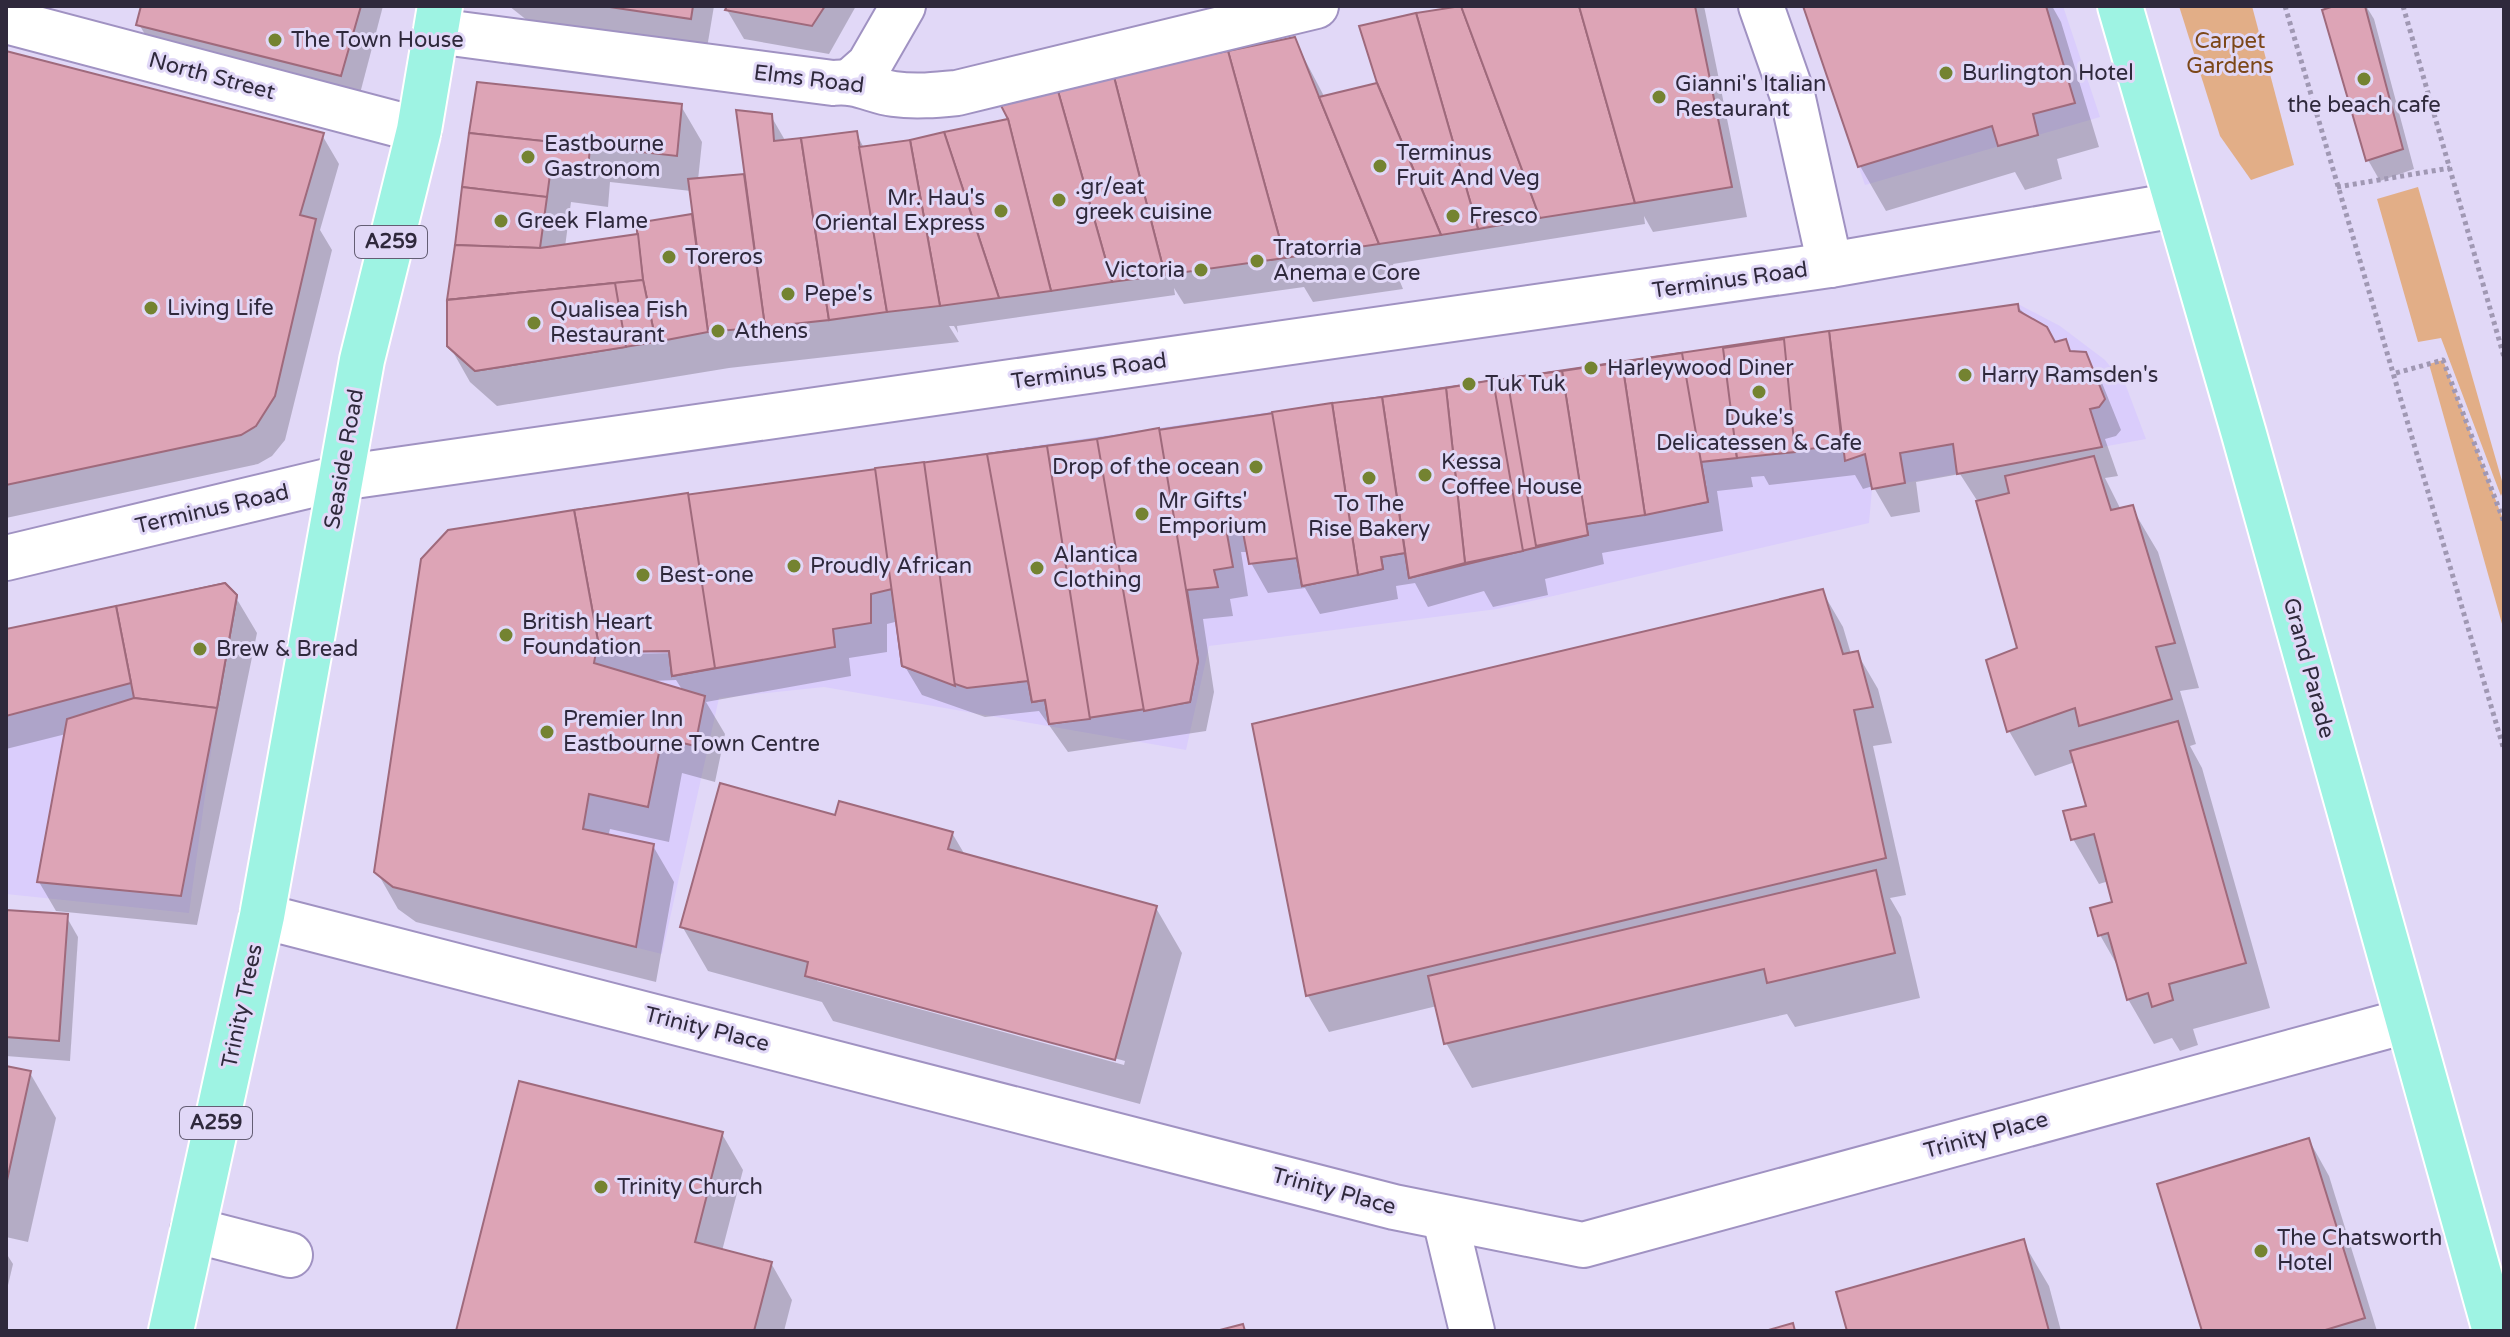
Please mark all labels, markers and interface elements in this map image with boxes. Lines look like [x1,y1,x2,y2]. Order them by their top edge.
place label: The Town House [291,27,464,53]
park label: Carpet Gardens [2186,28,2274,79]
marker: The Town House [266,31,284,49]
street label: North Street [146,47,278,105]
street label: Elms Road [752,59,866,99]
place label: Burlington Hotel [1962,60,2134,86]
marker: Burlington Hotel [1937,64,1955,82]
marker: the beach cafe [2355,70,2373,88]
place label: Gianni's Italian Restaurant [1675,71,1826,122]
marker: Gianni's Italian Restaurant [1650,88,1668,106]
place label: the beach cafe [2287,92,2441,118]
place label: Eastbourne Gastronom [544,131,664,182]
place label: Terminus Fruit And Veg [1396,140,1540,191]
marker: Eastbourne Gastronom [519,148,537,166]
marker: Terminus Fruit And Veg [1371,157,1389,175]
place label: .gr/eat greek cuisine [1075,174,1212,225]
place label: Mr. Hau's Oriental Express [814,185,985,236]
marker: .gr/eat greek cuisine [1050,191,1068,209]
marker: Mr. Hau's Oriental Express [992,202,1010,220]
place label: Fresco [1469,203,1538,229]
marker: Fresco [1444,207,1462,225]
place label: Greek Flame [517,208,648,234]
marker: Greek Flame [492,212,510,230]
road number: A259 [355,226,427,258]
place label: Tratorria Anema e Core [1273,235,1420,286]
place label: Toreros [685,244,763,270]
marker: Toreros [660,248,678,266]
marker: Tratorria Anema e Core [1248,252,1266,270]
street label: Terminus Road [1651,256,1809,304]
place label: Victoria [1105,257,1185,283]
marker: Victoria [1192,261,1210,279]
place label: Pepe's [804,281,873,307]
marker: Pepe's [779,285,797,303]
place label: Living Life [167,295,274,321]
place label: Qualisea Fish Restaurant [550,297,688,348]
marker: Living Life [142,299,160,317]
marker: Qualisea Fish Restaurant [525,314,543,332]
place label: Athens [734,318,808,344]
marker: Athens [709,322,727,340]
street label: Terminus Road [1010,347,1168,395]
place label: Harleywood Diner [1607,355,1794,381]
marker: Harleywood Diner [1582,359,1600,377]
place label: Harry Ramsden's [1981,362,2158,388]
marker: Harry Ramsden's [1956,366,1974,384]
place label: Tuk Tuk [1485,371,1566,397]
marker: Tuk Tuk [1460,375,1478,393]
marker: Duke's Delicatessen & Cafe [1750,383,1768,401]
street label: Seaside Road [319,387,369,531]
place label: Duke's Delicatessen & Cafe [1656,405,1862,456]
place label: Kessa Coffee House [1441,449,1582,500]
place label: Drop of the ocean [1052,454,1240,480]
marker: Drop of the ocean [1247,458,1265,476]
marker: Kessa Coffee House [1416,466,1434,484]
marker: To The Rise Bakery [1360,469,1378,487]
street label: Terminus Road [133,479,291,539]
place label: Mr Gifts' Emporium [1158,488,1267,539]
place label: To The Rise Bakery [1308,491,1430,542]
marker: Mr Gifts' Emporium [1133,505,1151,523]
place label: Alantica Clothing [1053,542,1142,593]
place label: Proudly African [810,553,972,579]
marker: Proudly African [785,557,803,575]
marker: Alantica Clothing [1028,559,1046,577]
place label: Best-one [659,562,754,588]
marker: Best-one [634,566,652,584]
street label: Grand Parade [2278,595,2340,741]
place label: British Heart Foundation [522,609,653,660]
marker: British Heart Foundation [497,626,515,644]
place label: Brew & Bread [216,636,358,662]
marker: Brew & Bread [191,640,209,658]
place label: Premier Inn Eastbourne Town Centre [563,706,820,757]
marker: Premier Inn Eastbourne Town Centre [538,723,556,741]
street label: Trinity Trees [216,942,268,1070]
street label: Trinity Place [642,1001,772,1057]
street label: Trinity Place [1921,1106,2051,1164]
road number: A259 [180,1107,252,1139]
street label: Trinity Place [1269,1162,1399,1220]
place label: Trinity Church [617,1174,763,1200]
marker: Trinity Church [592,1178,610,1196]
place label: The Chatsworth Hotel [2277,1225,2442,1276]
marker: The Chatsworth Hotel [2252,1242,2270,1260]

